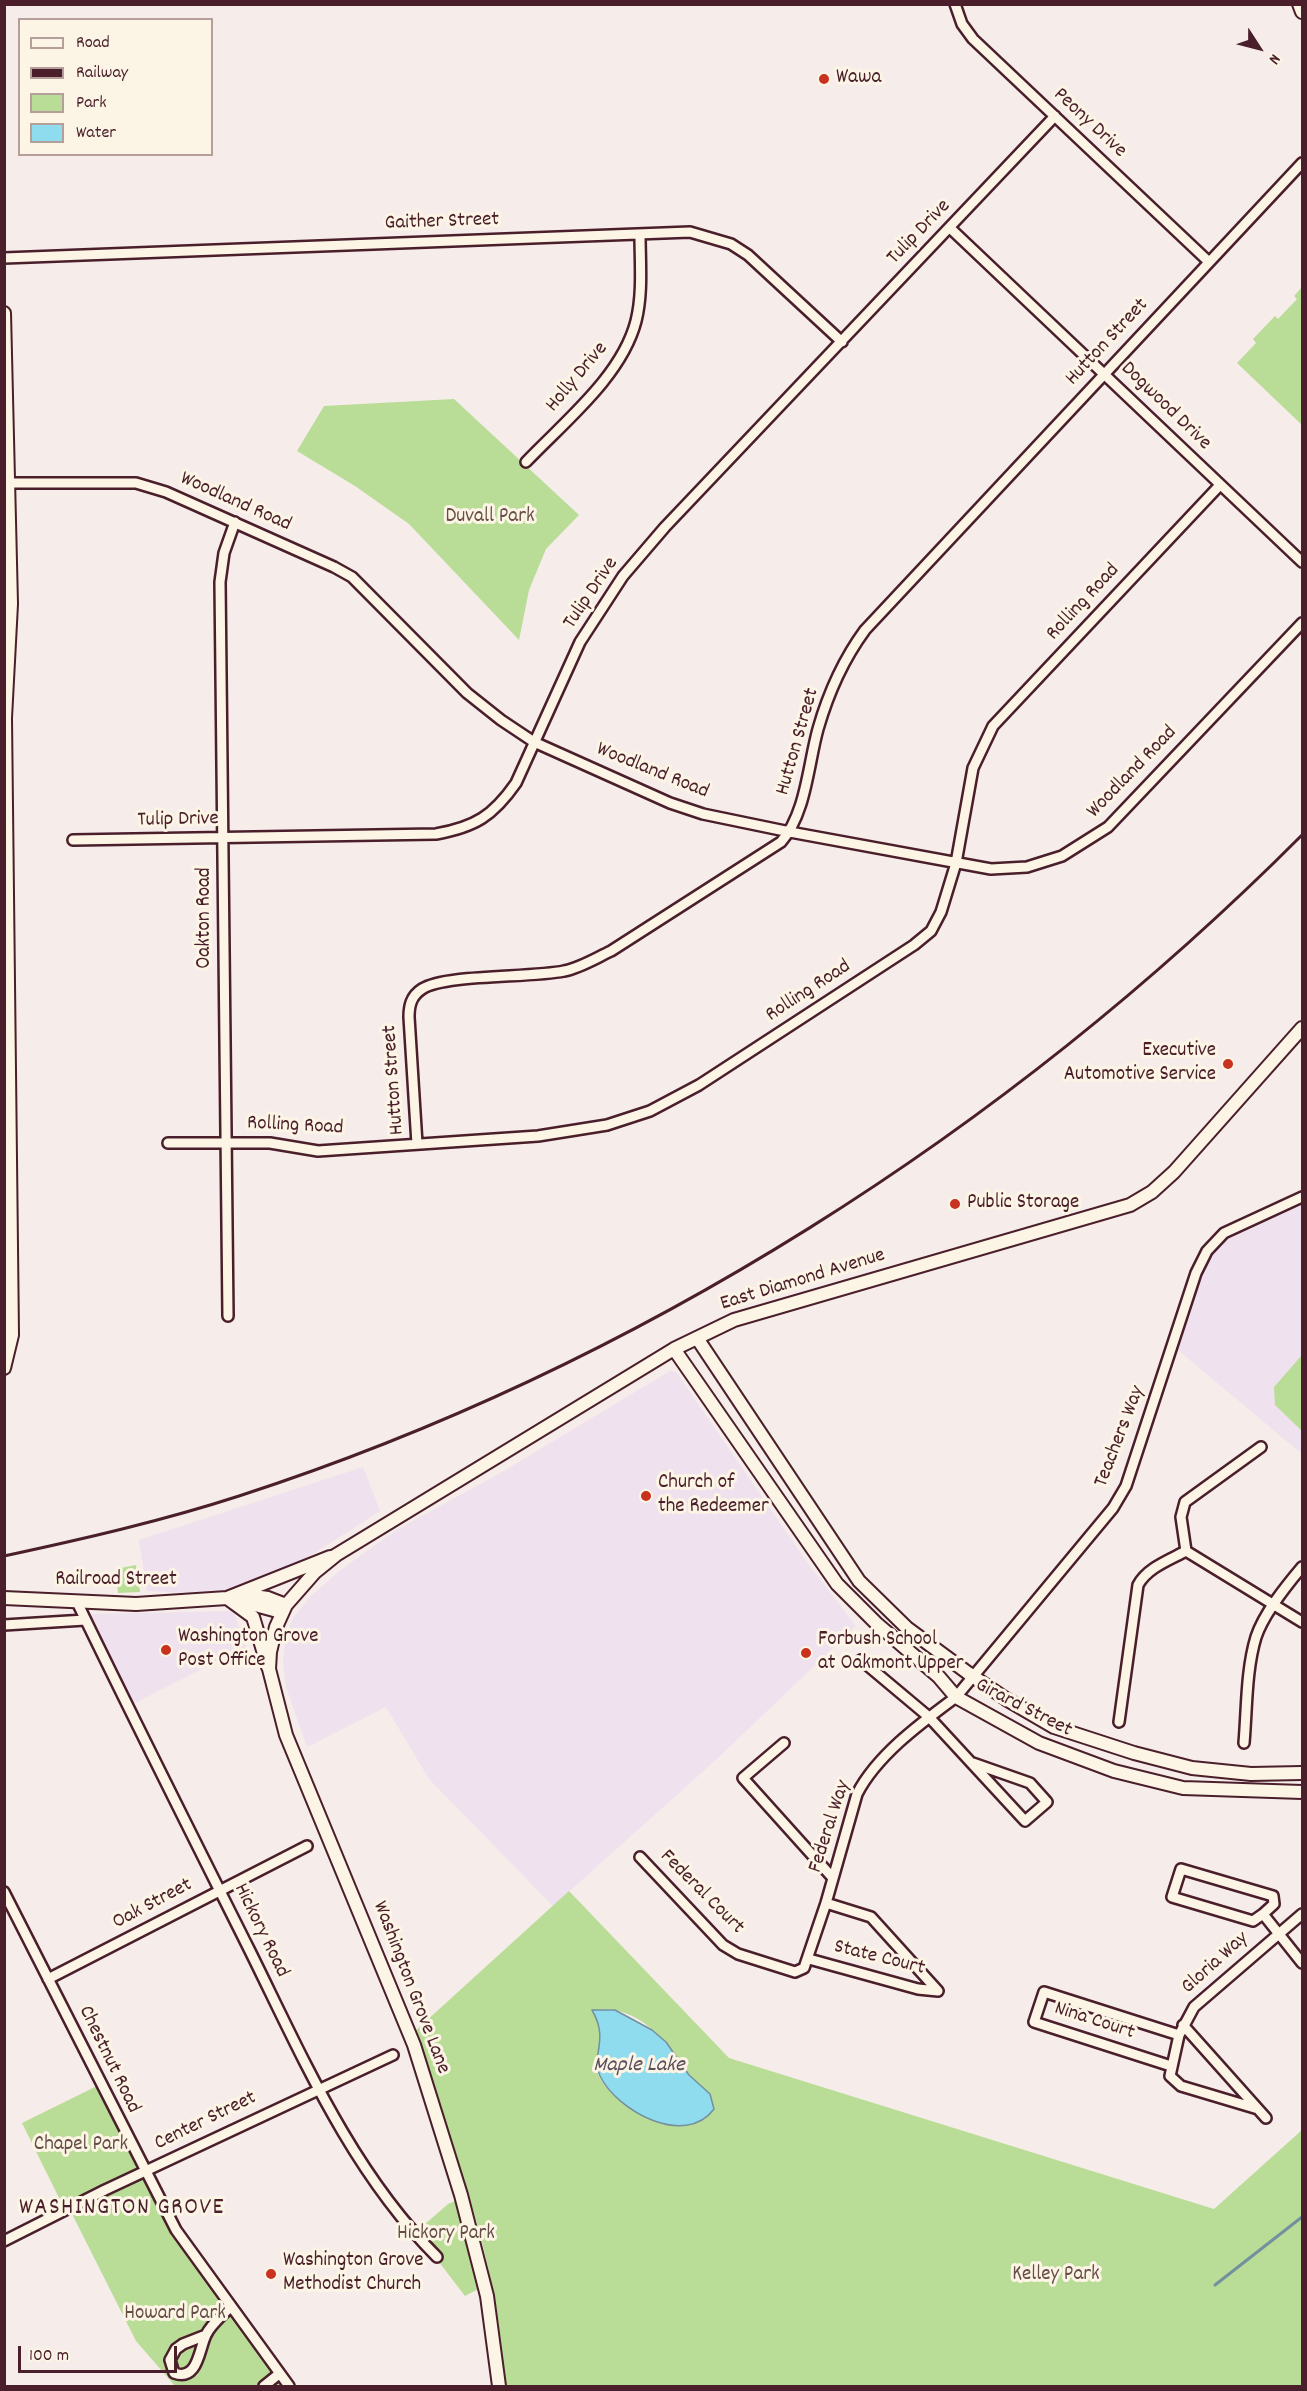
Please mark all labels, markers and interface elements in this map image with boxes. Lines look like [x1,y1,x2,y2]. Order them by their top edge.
legend [18,18,213,156]
north arrow [1229,18,1289,78]
text: Road [76,31,110,56]
text: N [1262,49,1286,69]
text: Railway [76,61,128,86]
place label: Wawa [836,66,881,92]
marker: Wawa [817,72,831,86]
street label: Peony Drive [1047,84,1131,164]
text: Park [76,91,107,116]
text: Water [76,121,116,146]
street label: Tulip Drive [883,195,957,271]
street label: Gaither Street [384,208,500,238]
street label: Hutton Street [1061,294,1155,392]
street label: Holly Drive [541,338,615,418]
street label: Dogwood Drive [1114,357,1216,457]
street label: Woodland Road [175,467,295,539]
park label: Duvall Park [445,505,535,531]
street label: Tulip Drive [559,553,625,635]
street label: Rolling Road [1042,559,1126,647]
street label: Hutton Street [772,686,826,798]
street label: Woodland Road [1083,721,1183,825]
street label: Woodland Road [592,738,712,806]
street label: Tulip Drive [137,808,219,834]
street label: Oakton Road [193,867,219,969]
street label: Rolling Road [762,955,856,1029]
street label: Hutton Street [379,1024,411,1136]
place label: Executive Automotive Service [1064,1039,1216,1089]
marker: Executive Automotive Service [1221,1057,1235,1071]
street label: Rolling Road [246,1112,344,1142]
place label: Public Storage [967,1191,1079,1217]
marker: Public Storage [948,1197,962,1211]
street label: East Diamond Avenue [718,1244,888,1318]
street label: Teachers Way [1090,1383,1152,1491]
place label: Church of the Redeemer [658,1471,769,1521]
marker: Church of the Redeemer [639,1489,653,1503]
street label: Railroad Street [55,1568,177,1594]
place label: Washington Grove Post Office [178,1625,318,1675]
place label: Forbush School at Oakmont Upper [818,1628,963,1678]
marker: Washington Grove Post Office [159,1643,173,1657]
marker: Forbush School at Oakmont Upper [799,1646,813,1660]
street label: Girard Street [970,1674,1076,1744]
street label: Federal Way [804,1778,858,1876]
street label: Federal Court [653,1845,749,1941]
street label: Oak Street [109,1874,197,1936]
street label: Hickory Road [226,1880,294,1982]
street label: Washington Grove Lane [366,1898,454,2078]
street label: Gloria Way [1177,1927,1255,2001]
street label: State Court [831,1936,927,1982]
street label: Nina Court [1051,1997,1137,2047]
street label: Chestnut Road [71,2002,145,2118]
water label: Maple Lake [593,2054,685,2080]
street label: Center Street [151,2087,261,2157]
park label: Chapel Park [34,2133,128,2159]
district label: WASHINGTON GROVE [19,2196,225,2224]
park label: Hickory Park [397,2222,495,2248]
place label: Washington Grove Methodist Church [283,2249,423,2299]
park label: Kelley Park [1012,2263,1100,2289]
marker: Washington Grove Methodist Church [264,2267,278,2281]
park label: Howard Park [124,2302,226,2328]
scale bar [21,2334,180,2372]
text: 100 m [29,2344,69,2369]

